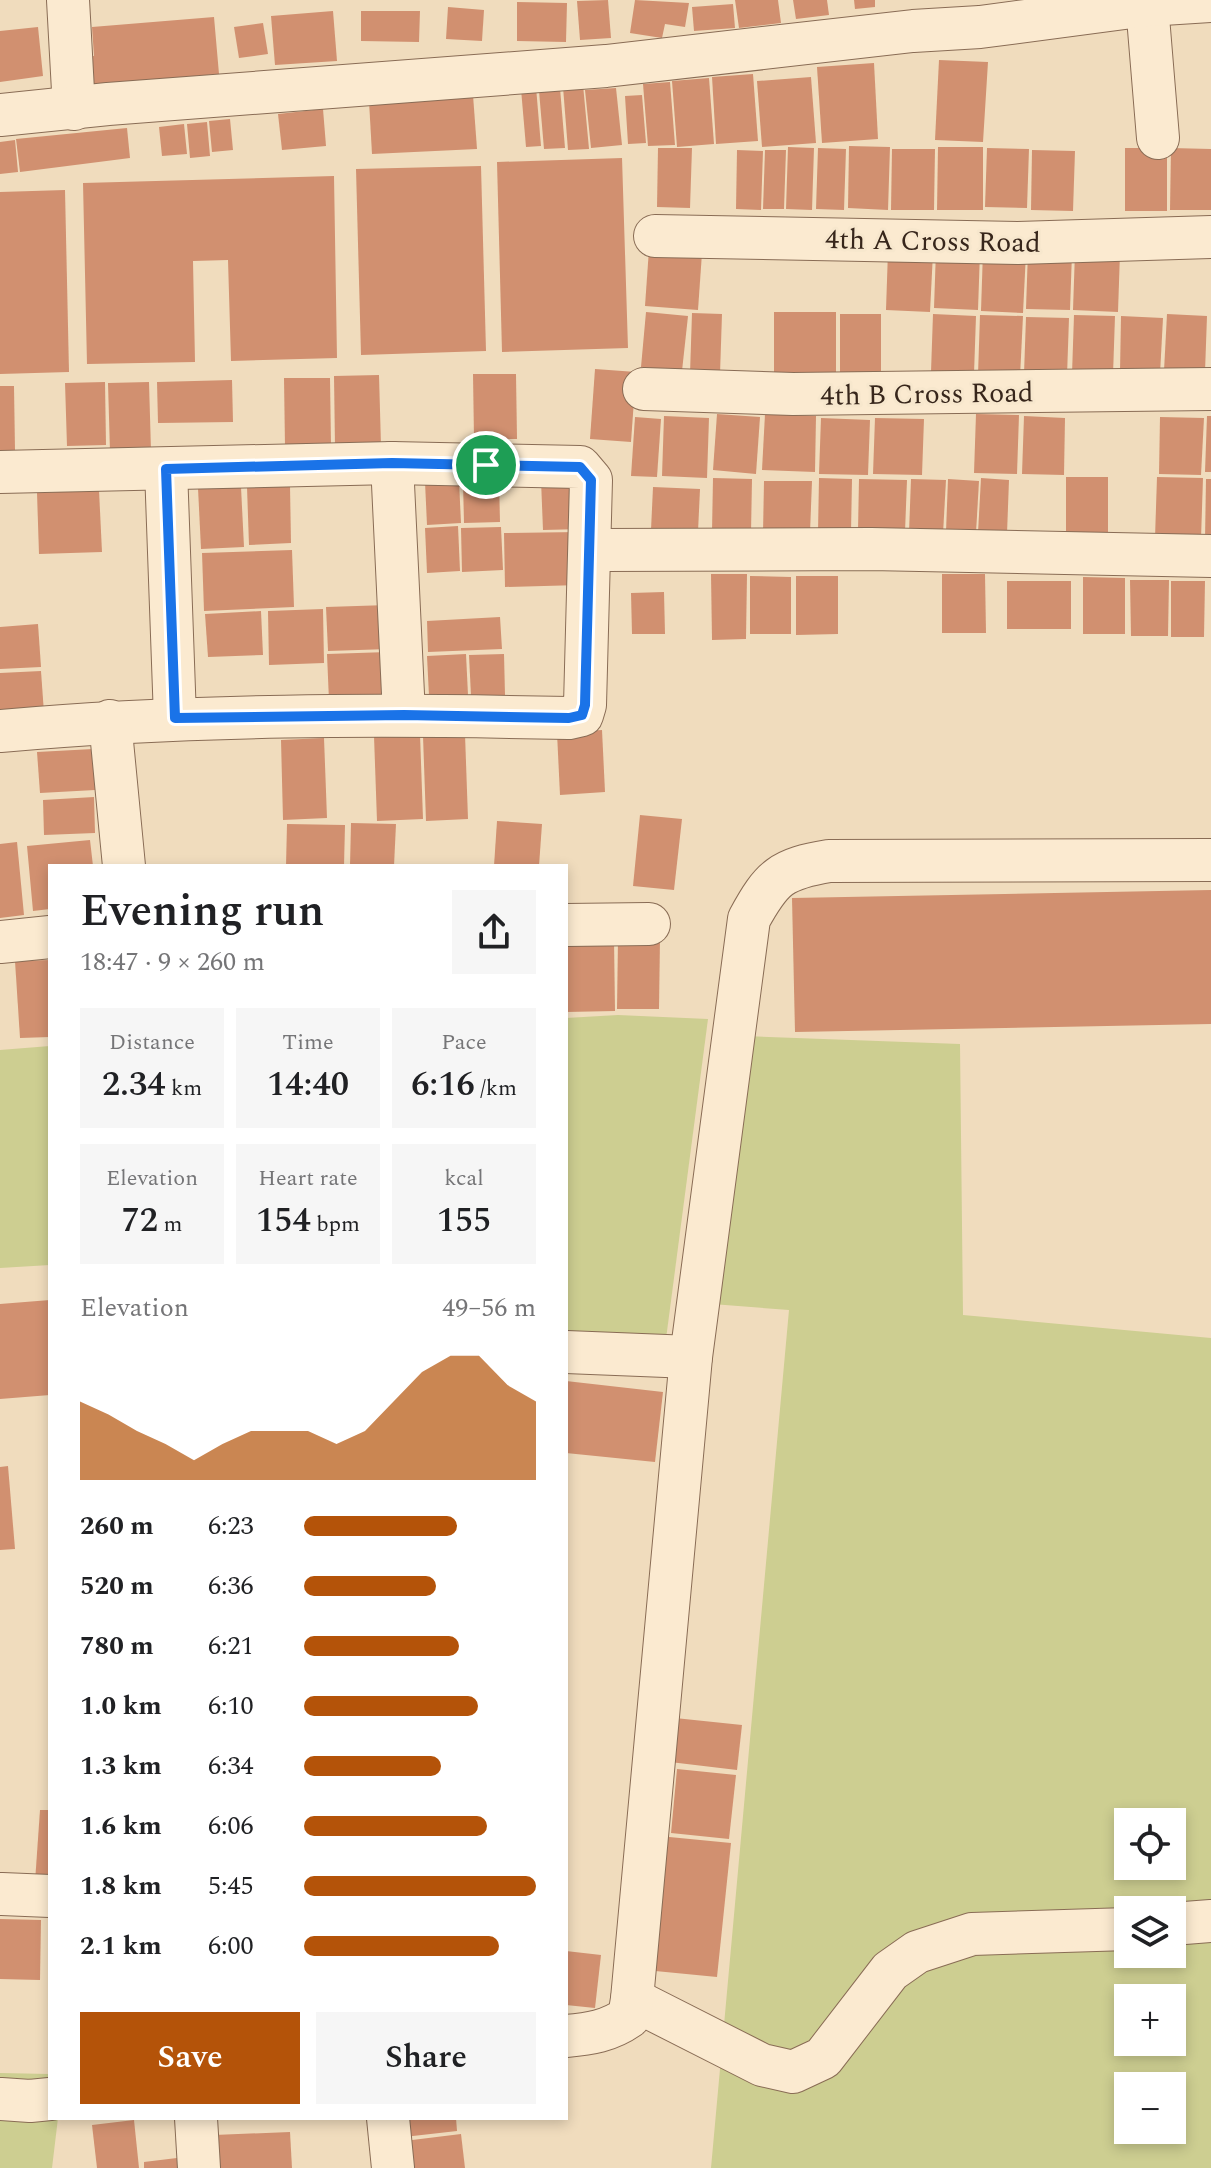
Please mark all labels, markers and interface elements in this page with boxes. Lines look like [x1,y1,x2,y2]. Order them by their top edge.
street label: 4th A Cross Road [825,218,1041,265]
street label: 4th B Cross Road [820,371,1034,418]
pin [452,431,520,499]
icon: arrive [464,443,508,487]
text: Evening run [80,878,324,945]
button: share [452,890,536,974]
text: 18:47 · 9 × 260 m [80,942,265,982]
text: Distance [109,1026,195,1059]
text: Time [282,1026,334,1059]
text: Pace [441,1026,487,1059]
text: 2.34 [102,1059,165,1111]
text: 14:40 [267,1059,349,1111]
text: 6:16 [411,1059,475,1111]
text: km [165,1072,202,1105]
text: /km [475,1072,517,1105]
text: Elevation [106,1162,198,1195]
text: Heart rate [258,1162,358,1195]
text: kcal [444,1162,484,1195]
text: 72 [122,1195,158,1247]
text: 154 [256,1195,311,1247]
text: 155 [437,1195,491,1247]
text: m [158,1208,182,1241]
text: bpm [311,1208,360,1241]
text: Elevation [80,1288,189,1328]
text: 49–56 m [442,1288,536,1328]
text: 260 m [80,1506,154,1546]
text: 6:23 [208,1506,254,1546]
text: 520 m [80,1566,154,1606]
text: 6:36 [208,1566,254,1606]
text: 780 m [80,1626,154,1666]
text: 6:21 [208,1626,254,1666]
text: 1.0 km [80,1686,162,1726]
text: 6:10 [208,1686,254,1726]
text: 1.3 km [80,1746,162,1786]
text: 6:34 [208,1746,254,1786]
text: 1.6 km [80,1806,162,1846]
text: 6:06 [208,1806,254,1846]
map controls [1114,1808,1186,2144]
button: locate [1114,1808,1186,1880]
text: 1.8 km [80,1866,162,1906]
text: 5:45 [208,1866,254,1906]
button: layers [1114,1896,1186,1968]
text: 2.1 km [80,1926,162,1966]
text: 6:00 [208,1926,254,1966]
button: + [1114,1984,1186,2056]
button: Save [80,2012,300,2104]
button: Share [316,2012,536,2104]
button: − [1114,2072,1186,2144]

